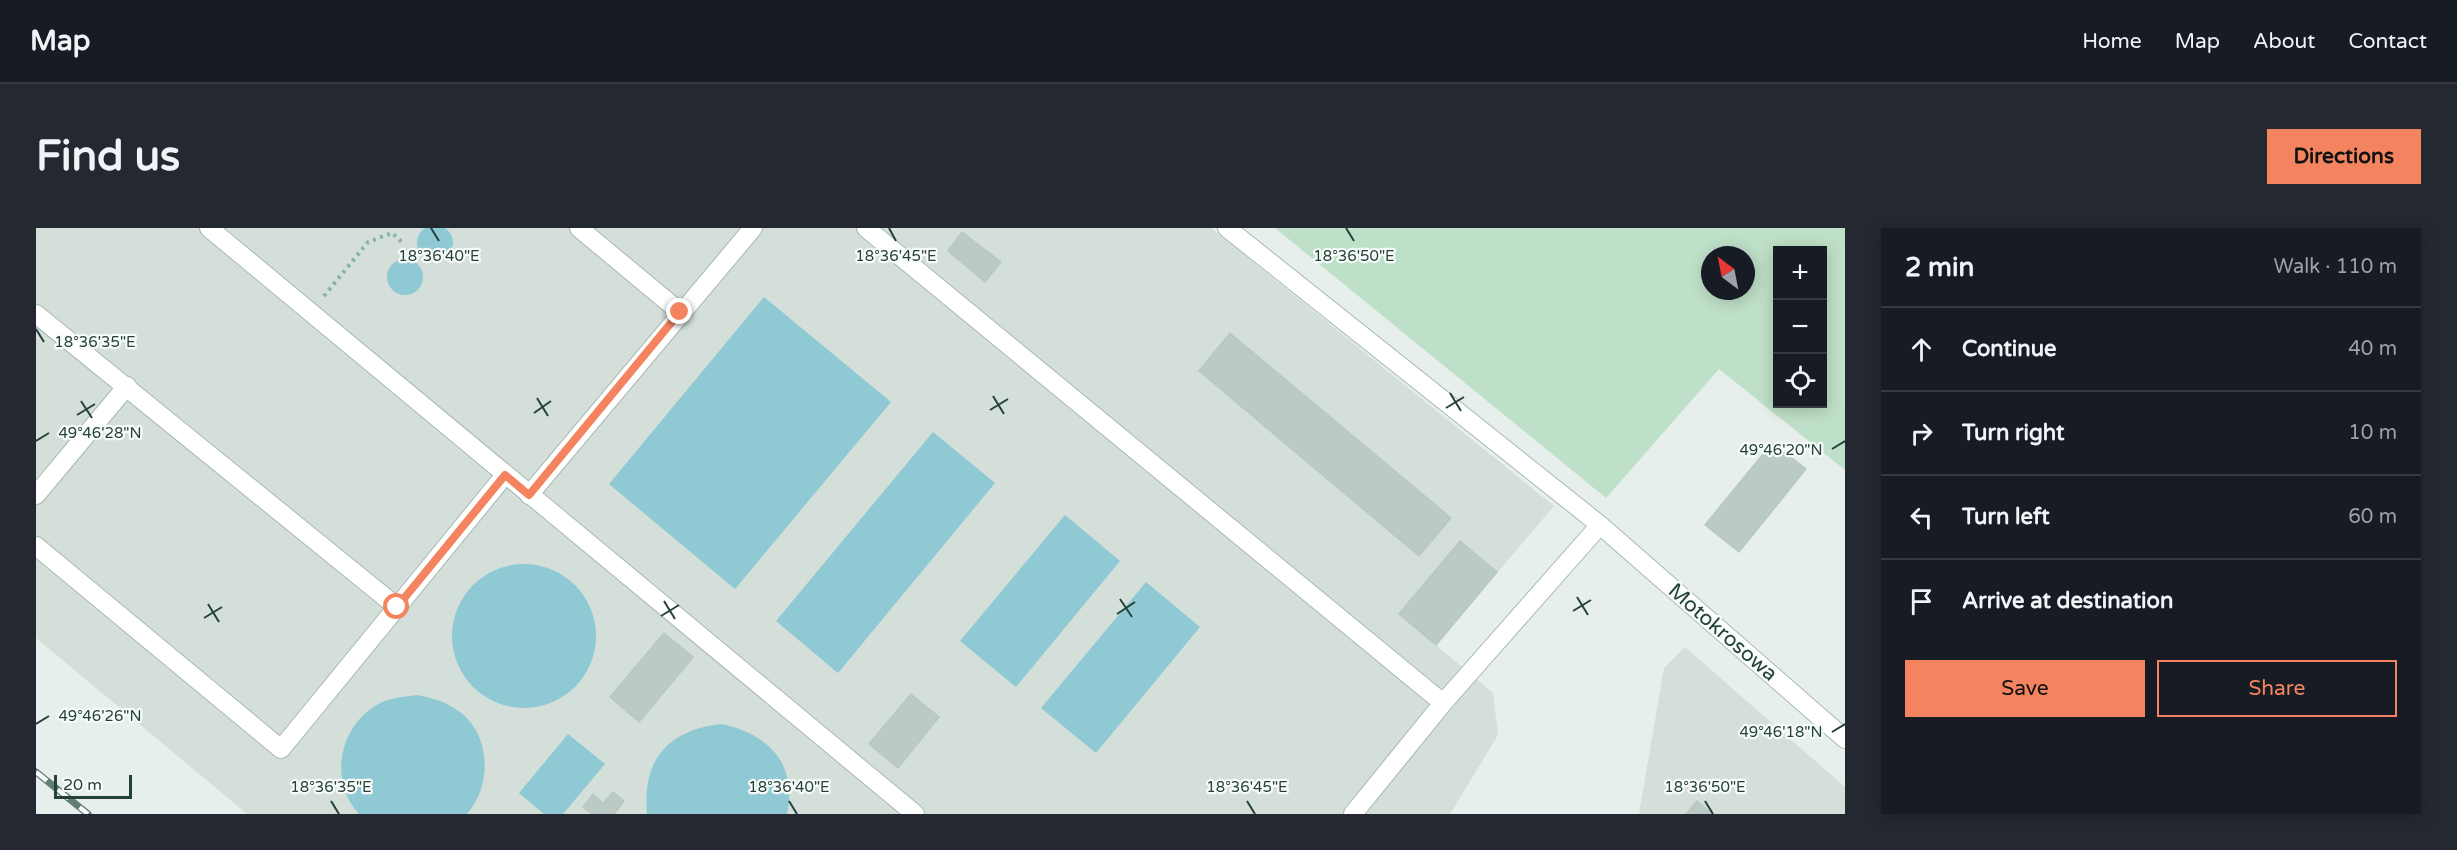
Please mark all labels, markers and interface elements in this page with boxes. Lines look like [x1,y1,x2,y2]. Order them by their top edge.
text: Map [30,24,90,58]
text: Home [2082,29,2142,54]
text: Map [2175,29,2220,54]
text: About [2253,29,2315,54]
text: Contact [2348,29,2427,54]
button: Directions [2267,129,2421,184]
text: Find us [36,131,180,182]
north arrow [1701,246,1755,300]
map controls [1773,246,1827,408]
button: + [1773,246,1827,300]
text: 18°36'40"E [398,247,480,265]
text: 18°36'45"E [855,247,937,265]
text: 18°36'50"E [1313,247,1395,265]
text: 2 min [1905,252,1974,283]
text: Walk · 110 m [2274,255,2397,279]
route end [666,298,692,324]
button: − [1773,300,1827,354]
text: 18°36'35"E [54,333,136,351]
icon: ahead [1905,333,1938,366]
text: Continue [1962,336,2057,362]
text: 40 m [2348,337,2397,361]
button: locate [1773,354,1827,408]
icon: right [1905,417,1938,450]
text: Turn right [1962,420,2064,446]
text: 10 m [2348,421,2397,445]
text: 49°46'28"N [58,424,142,442]
text: 49°46'20"N [1739,441,1823,459]
icon: left [1905,501,1938,534]
text: Turn left [1962,504,2050,530]
text: 60 m [2348,505,2397,529]
street label: Motokrosowa [1663,578,1782,687]
icon: arrive [1905,585,1938,618]
text: Arrive at destination [1962,588,2173,614]
route start [383,593,409,619]
button: Save [1905,660,2145,717]
button: Share [2157,660,2397,717]
text: 49°46'26"N [58,707,142,725]
text: 49°46'18"N [1739,723,1823,741]
scale bar [54,772,132,800]
text: 20 m [63,775,102,795]
text: 18°36'35"E [290,778,372,796]
text: 18°36'40"E [748,778,830,796]
text: 18°36'45"E [1206,778,1288,796]
text: 18°36'50"E [1664,778,1746,796]

